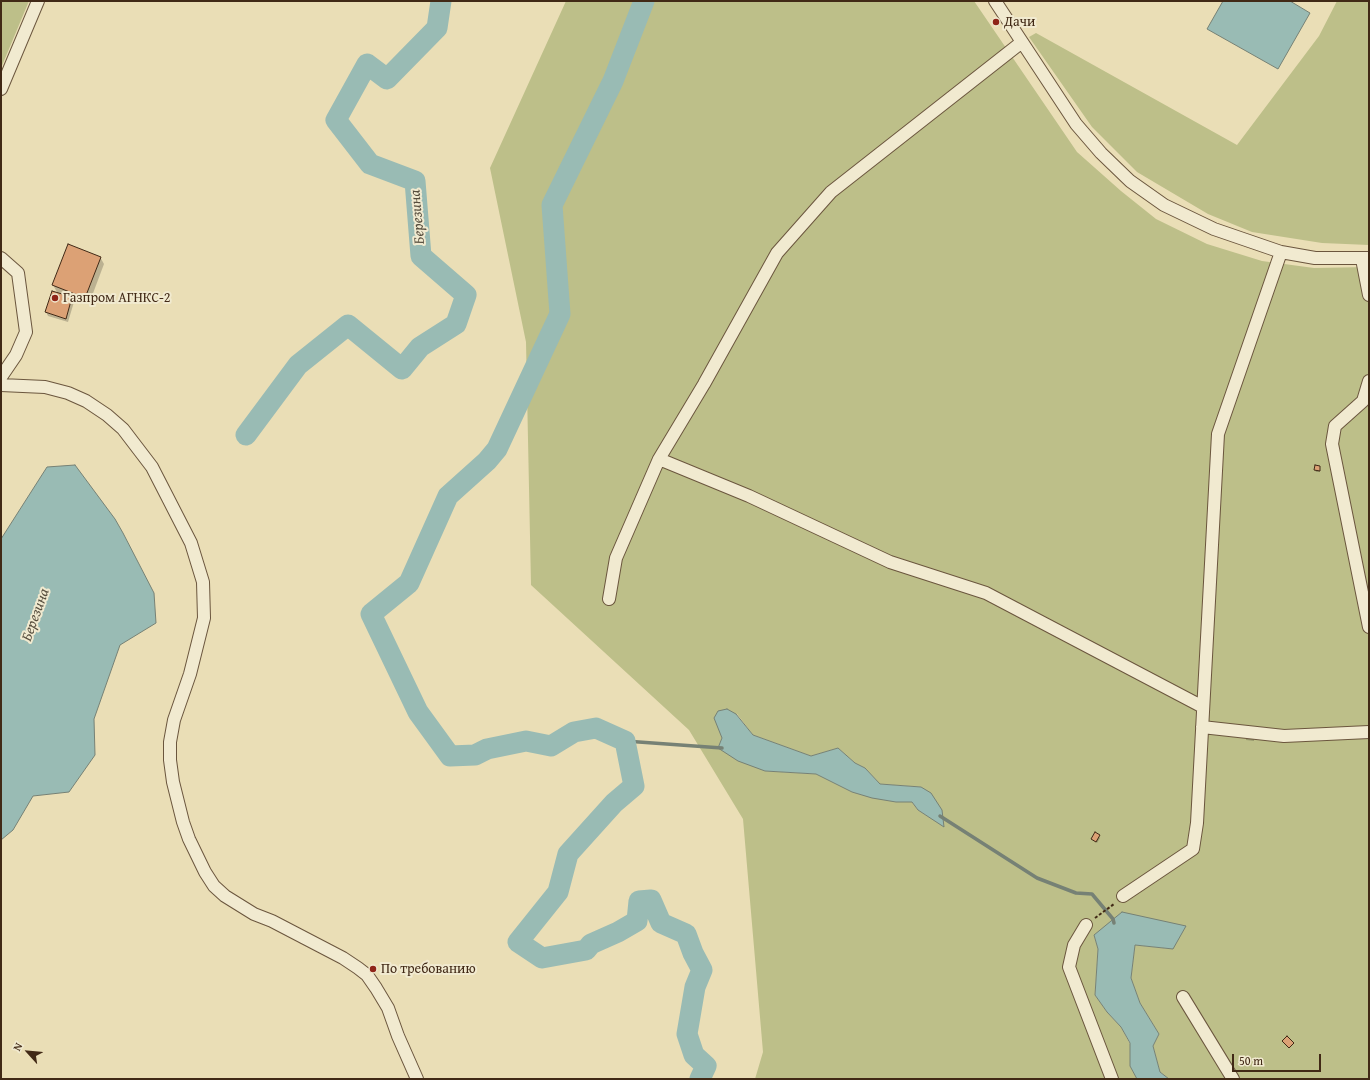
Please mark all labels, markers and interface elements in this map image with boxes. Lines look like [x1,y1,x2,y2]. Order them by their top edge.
place label: Дачи [1004,14,1035,30]
marker: Дачи [991,17,1001,27]
water label: Березина [407,189,429,245]
place label: Газпром АГНКС-2 [63,290,171,306]
marker: Газпром АГНКС-2 [50,293,60,303]
water label: Березина [18,586,54,644]
place label: По требованию [381,961,476,977]
marker: По требованию [368,964,378,974]
north arrow [8,1032,48,1072]
text: N [9,1040,26,1053]
scale bar [1234,1046,1323,1072]
text: 50 m [1239,1052,1263,1069]

